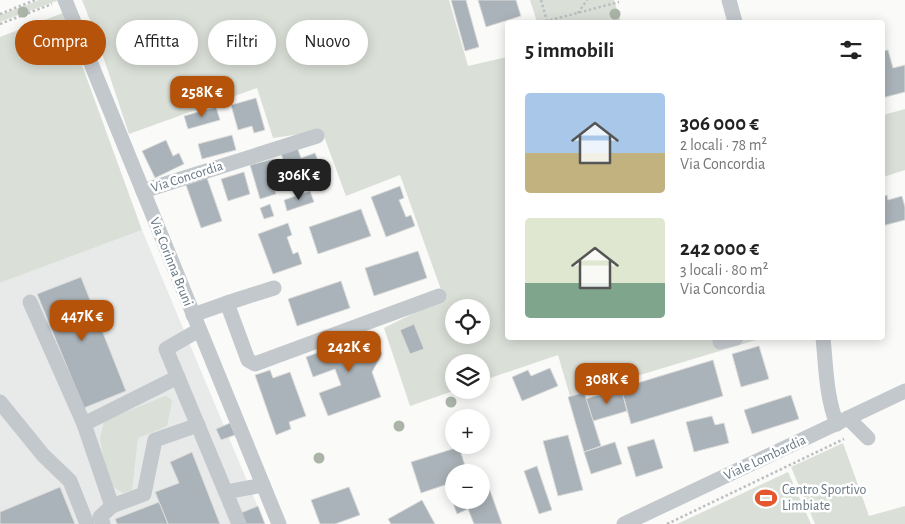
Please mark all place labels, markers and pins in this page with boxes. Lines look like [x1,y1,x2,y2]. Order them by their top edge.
pin: 258K € [161,76,243,118]
pin: 306K € [258,158,340,201]
pin: 447K € [41,300,123,342]
pin: 242K € [308,330,390,373]
pin: 308K € [566,362,648,405]
place label: Centro Sportivo Limbiate [782,483,866,513]
sports icon: Centro Sportivo Limbiate [753,485,779,511]

